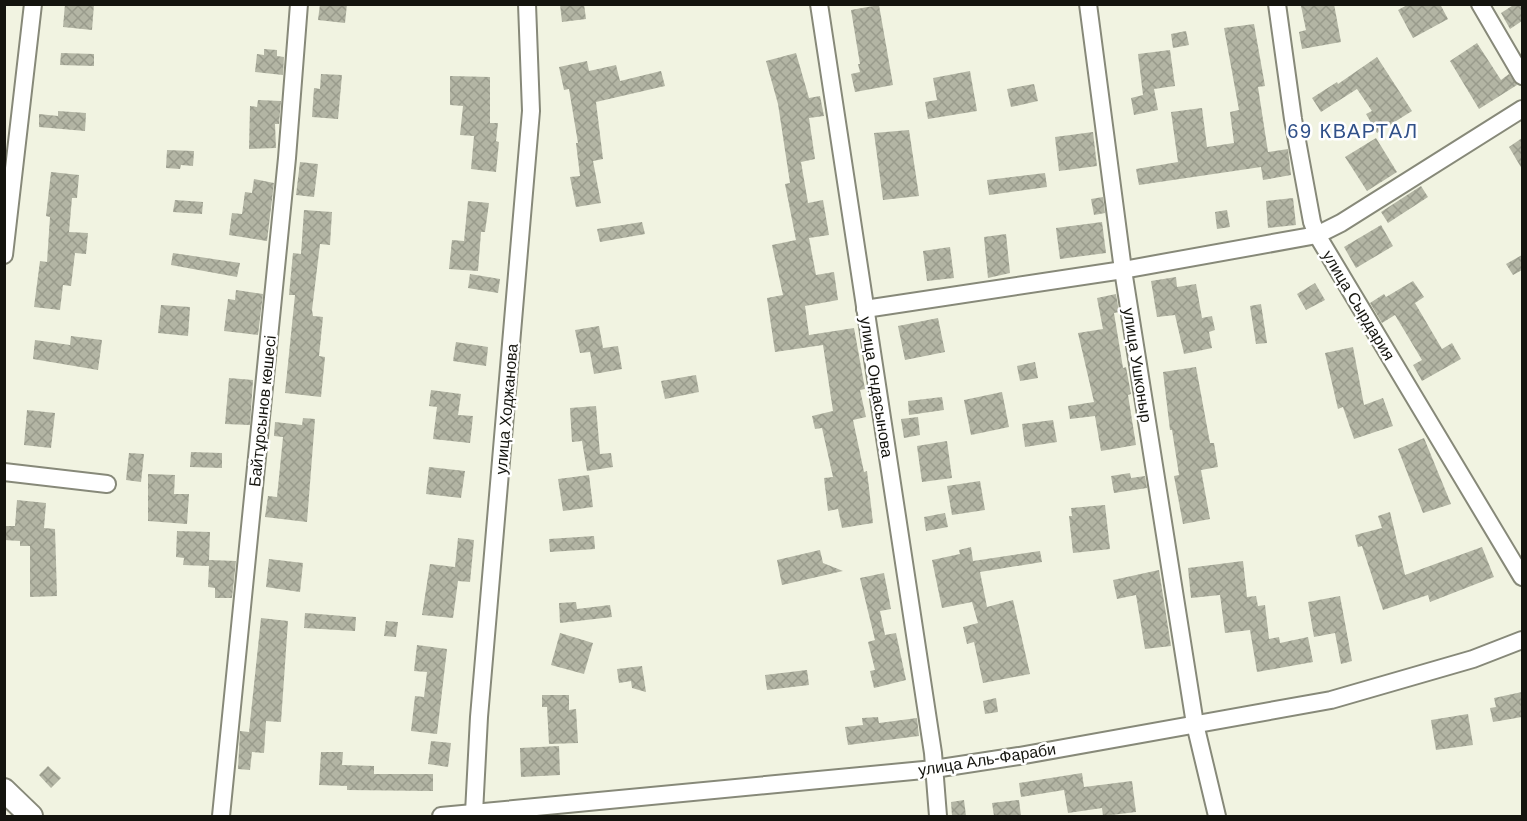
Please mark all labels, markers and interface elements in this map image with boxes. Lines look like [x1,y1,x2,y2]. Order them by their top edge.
district label: 69 КВАРТАЛ [1287,120,1419,142]
street label: улица Сырдария [1319,247,1398,363]
street label: улица Ушконыр [1120,306,1155,424]
street label: улица Ондасынова [857,315,896,459]
street label: Байтұрсынов көшесі [246,335,279,487]
street label: улица Ходжанова [492,343,521,475]
street label: улица Аль-Фараби [917,740,1057,779]

